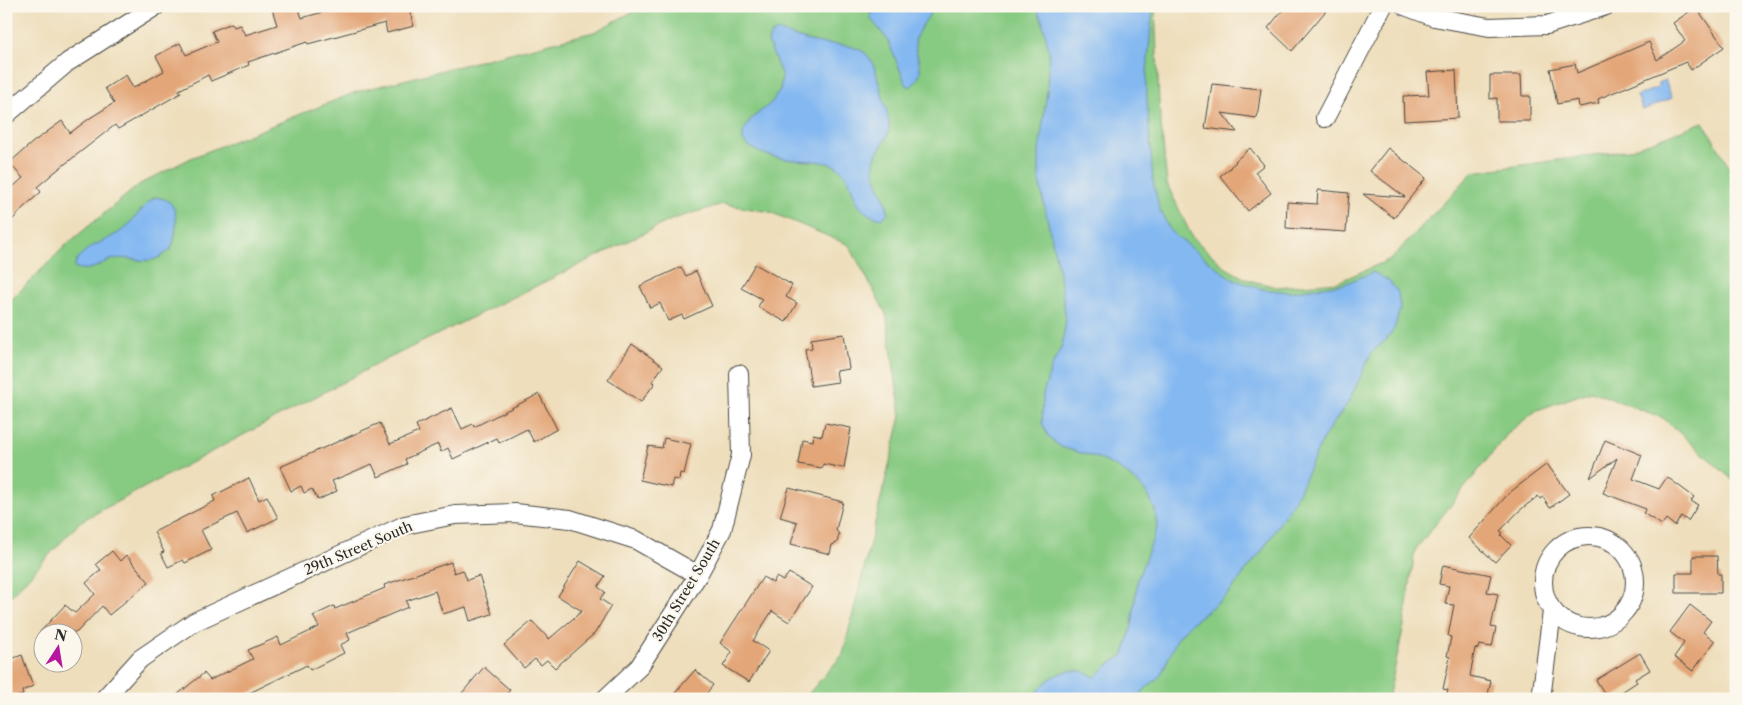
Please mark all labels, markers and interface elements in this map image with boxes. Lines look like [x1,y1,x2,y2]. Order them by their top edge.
street label: 29th Street South [301,517,415,579]
street label: 30th Street South [648,535,724,645]
north arrow [32,622,82,672]
text: N [53,625,69,645]

